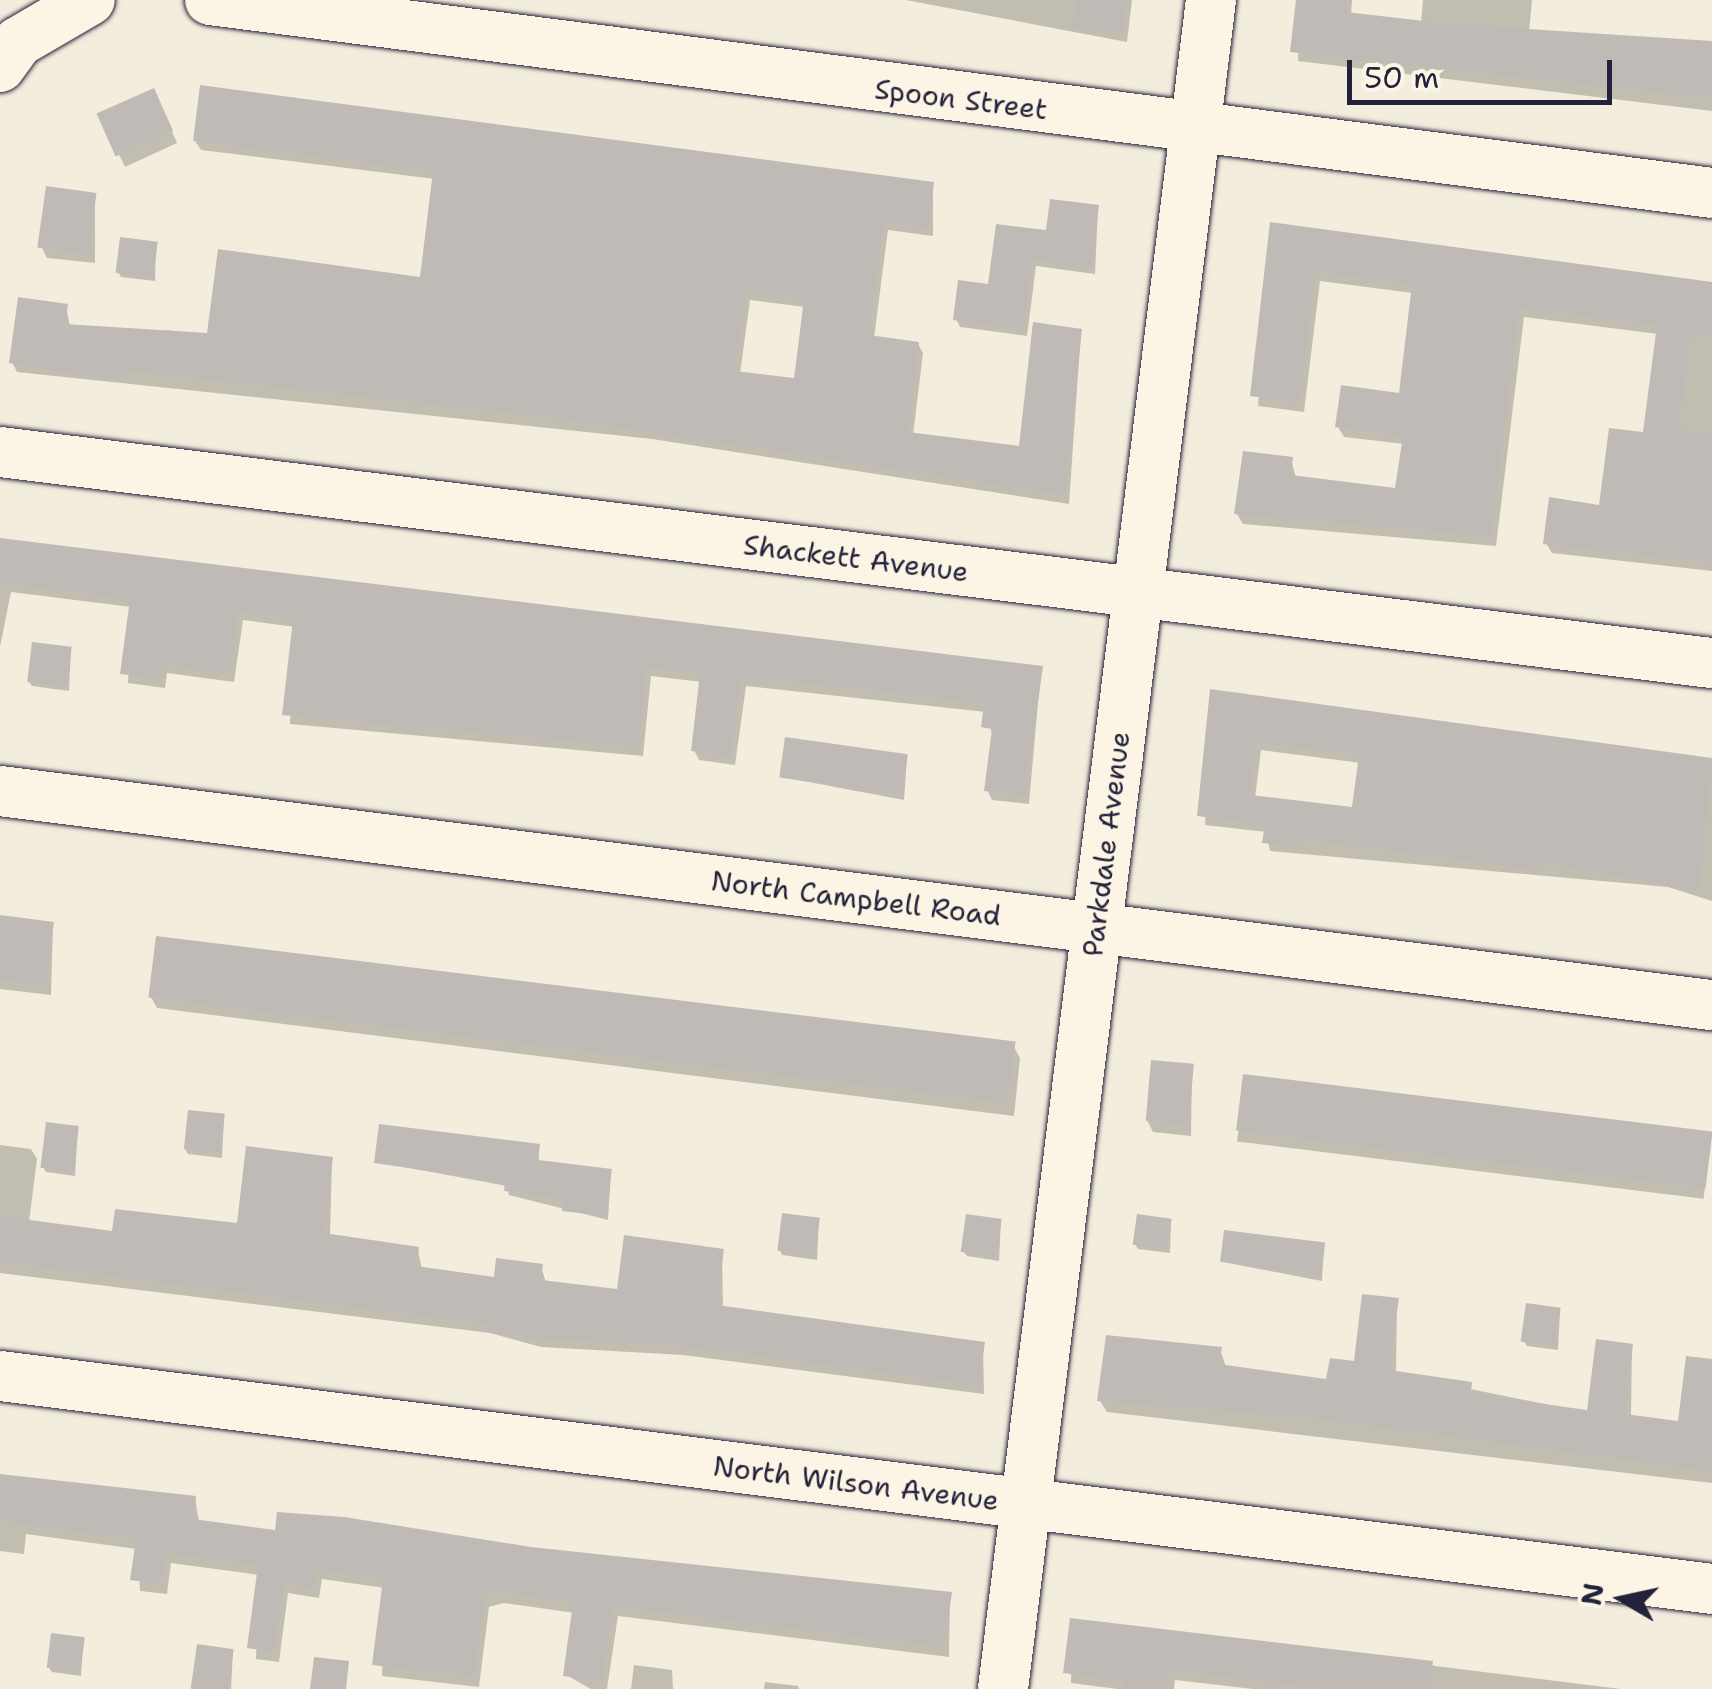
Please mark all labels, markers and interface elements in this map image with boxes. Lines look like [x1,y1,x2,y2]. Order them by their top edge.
scale bar [1352,40,1617,102]
text: 50 m [1364,57,1439,98]
street label: Spoon Street [873,72,1049,126]
street label: Shackett Avenue [742,528,970,588]
street label: Parkdale Avenue [1076,730,1136,958]
street label: North Campbell Road [709,864,1003,932]
street label: North Wilson Avenue [711,1449,1001,1517]
north arrow [1572,1549,1672,1649]
text: N [1572,1580,1613,1608]

